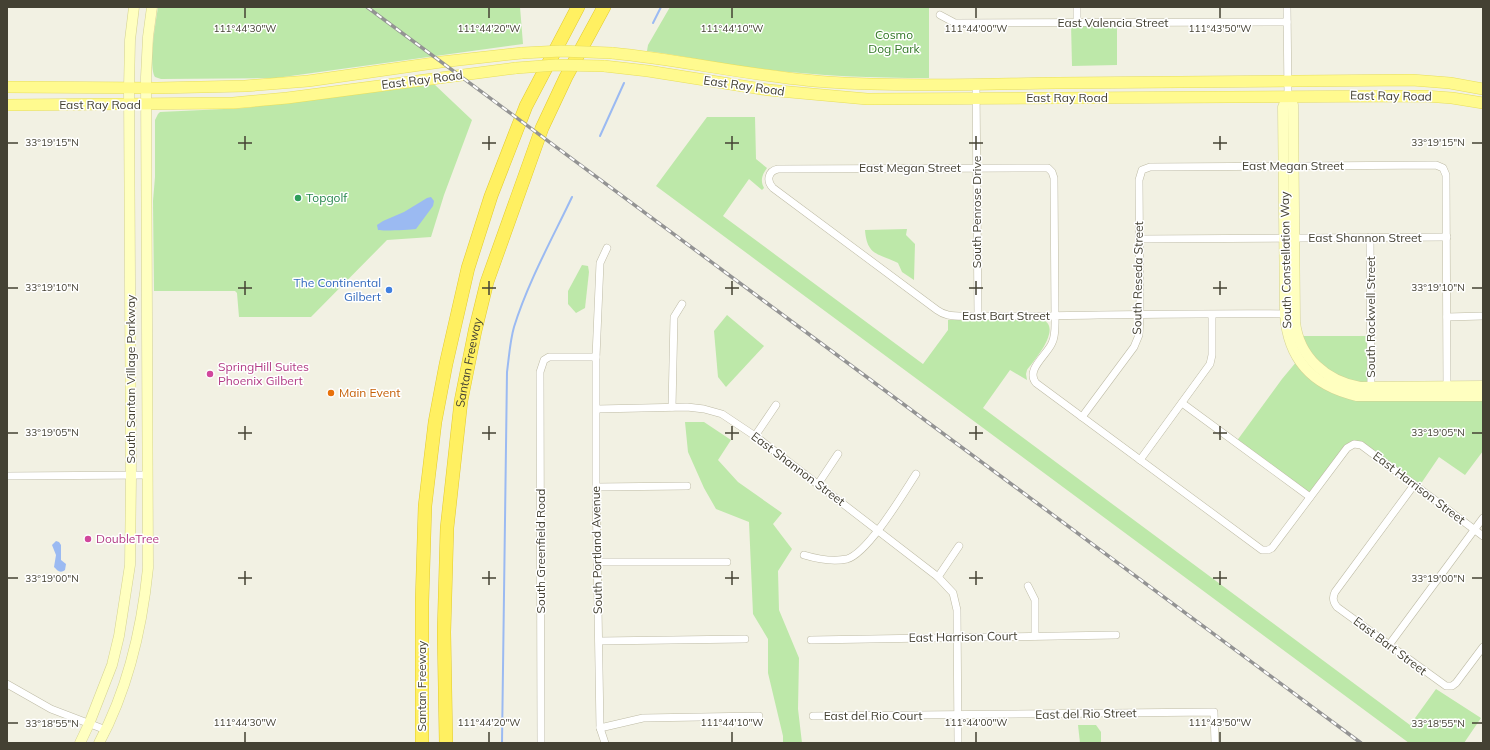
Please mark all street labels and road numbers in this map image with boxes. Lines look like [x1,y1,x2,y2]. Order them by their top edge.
street label: East Valencia Street [1057,15,1169,30]
street label: East Ray Road [380,67,463,92]
street label: East Ray Road [703,72,786,99]
street label: East Ray Road [1350,87,1432,104]
street label: East Ray Road [1026,90,1108,105]
street label: East Ray Road [59,97,141,112]
street label: South Penrose Drive [969,156,984,268]
street label: East Megan Street [1242,158,1344,173]
street label: East Megan Street [859,160,961,175]
street label: South Constellation Way [1277,191,1294,329]
street label: South Reseda Street [1129,221,1146,335]
street label: East Shannon Street [1308,230,1422,245]
street label: South Rockwell Street [1363,256,1378,378]
street label: South Santan Village Parkway [123,294,138,463]
street label: East Bart Street [962,308,1050,323]
street label: Santan Freeway [452,316,485,408]
street label: East Shannon Street [749,428,848,509]
street label: East Harrison Street [1370,448,1468,527]
street label: South Portland Avenue [588,486,605,614]
street label: South Greenfield Road [533,489,548,613]
street label: East Bart Street [1351,613,1430,678]
street label: East Harrison Court [908,628,1017,645]
street label: Santan Freeway [414,640,429,731]
street label: East del Rio Street [1035,705,1137,722]
street label: East del Rio Court [824,708,922,723]

